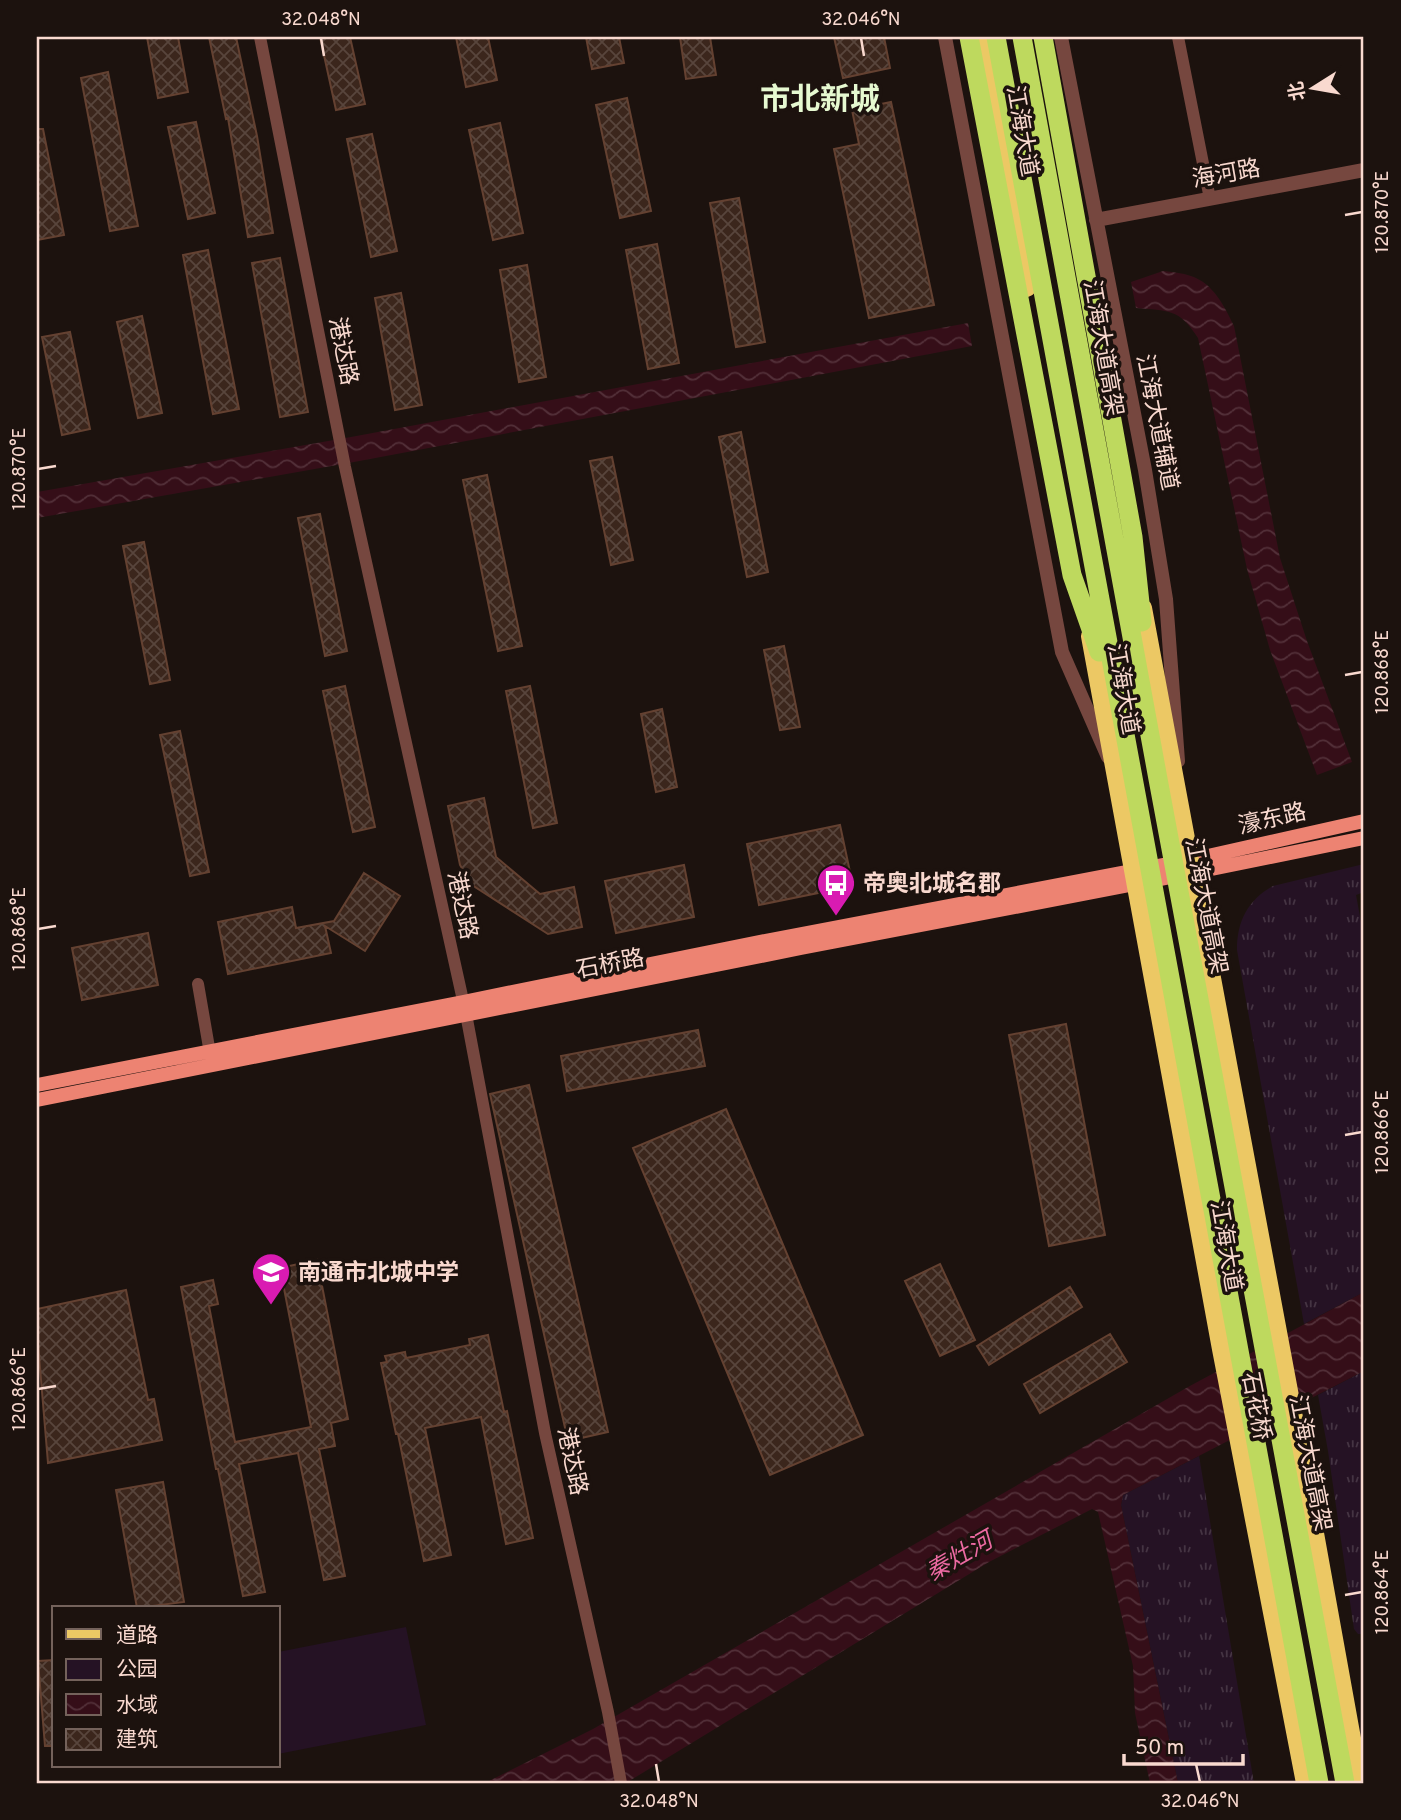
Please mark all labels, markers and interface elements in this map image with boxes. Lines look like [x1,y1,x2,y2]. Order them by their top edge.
text: 32.048°N [281,9,361,32]
text: 32.046°N [821,9,901,32]
north arrow [1278,52,1348,122]
text: 北 [1285,79,1312,102]
district label: 市北新城 [760,83,880,120]
street label: 江海大道 [998,84,1043,179]
street label: 海河路 [1190,155,1263,196]
text: 120.870°E [1372,171,1395,253]
street label: 江海大道高架 [1075,278,1128,419]
street label: 港达路 [321,315,362,388]
street label: 江海大道辅道 [1128,352,1183,493]
text: 120.870°E [9,428,32,510]
text: 120.868°E [1372,630,1395,714]
street label: 江海大道 [1099,642,1144,737]
street label: 濠东路 [1236,799,1309,842]
street label: 江海大道高架 [1177,836,1232,977]
bus stop icon: 帝奥·北城名郡 [815,862,857,917]
street label: 港达路 [439,869,482,942]
place label: 帝奥·北城名郡 [863,871,1001,900]
text: 120.868°E [9,887,32,971]
street label: 石桥路 [574,945,647,986]
text: 120.866°E [1372,1090,1395,1174]
street label: 江海大道 [1202,1199,1247,1294]
school or university icon: 南通市北城中学 [250,1251,292,1306]
place label: 南通市北城中学 [298,1259,459,1289]
text: 120.866°E [9,1347,32,1431]
street label: 石花桥 [1234,1370,1275,1443]
street label: 江海大道高架 [1281,1393,1336,1534]
street label: 港达路 [549,1425,592,1498]
water label: 秦灶河 [921,1525,1002,1589]
text: 120.864°E [1372,1550,1395,1634]
legend [52,1606,280,1768]
text: 道路 [116,1623,158,1650]
text: 公园 [116,1657,158,1684]
text: 水域 [116,1693,158,1720]
scale bar [1124,1722,1244,1766]
text: 建筑 [116,1727,158,1754]
text: 50 m [1135,1735,1184,1762]
text: 32.048°N [619,1791,699,1814]
text: 32.046°N [1160,1791,1240,1814]

